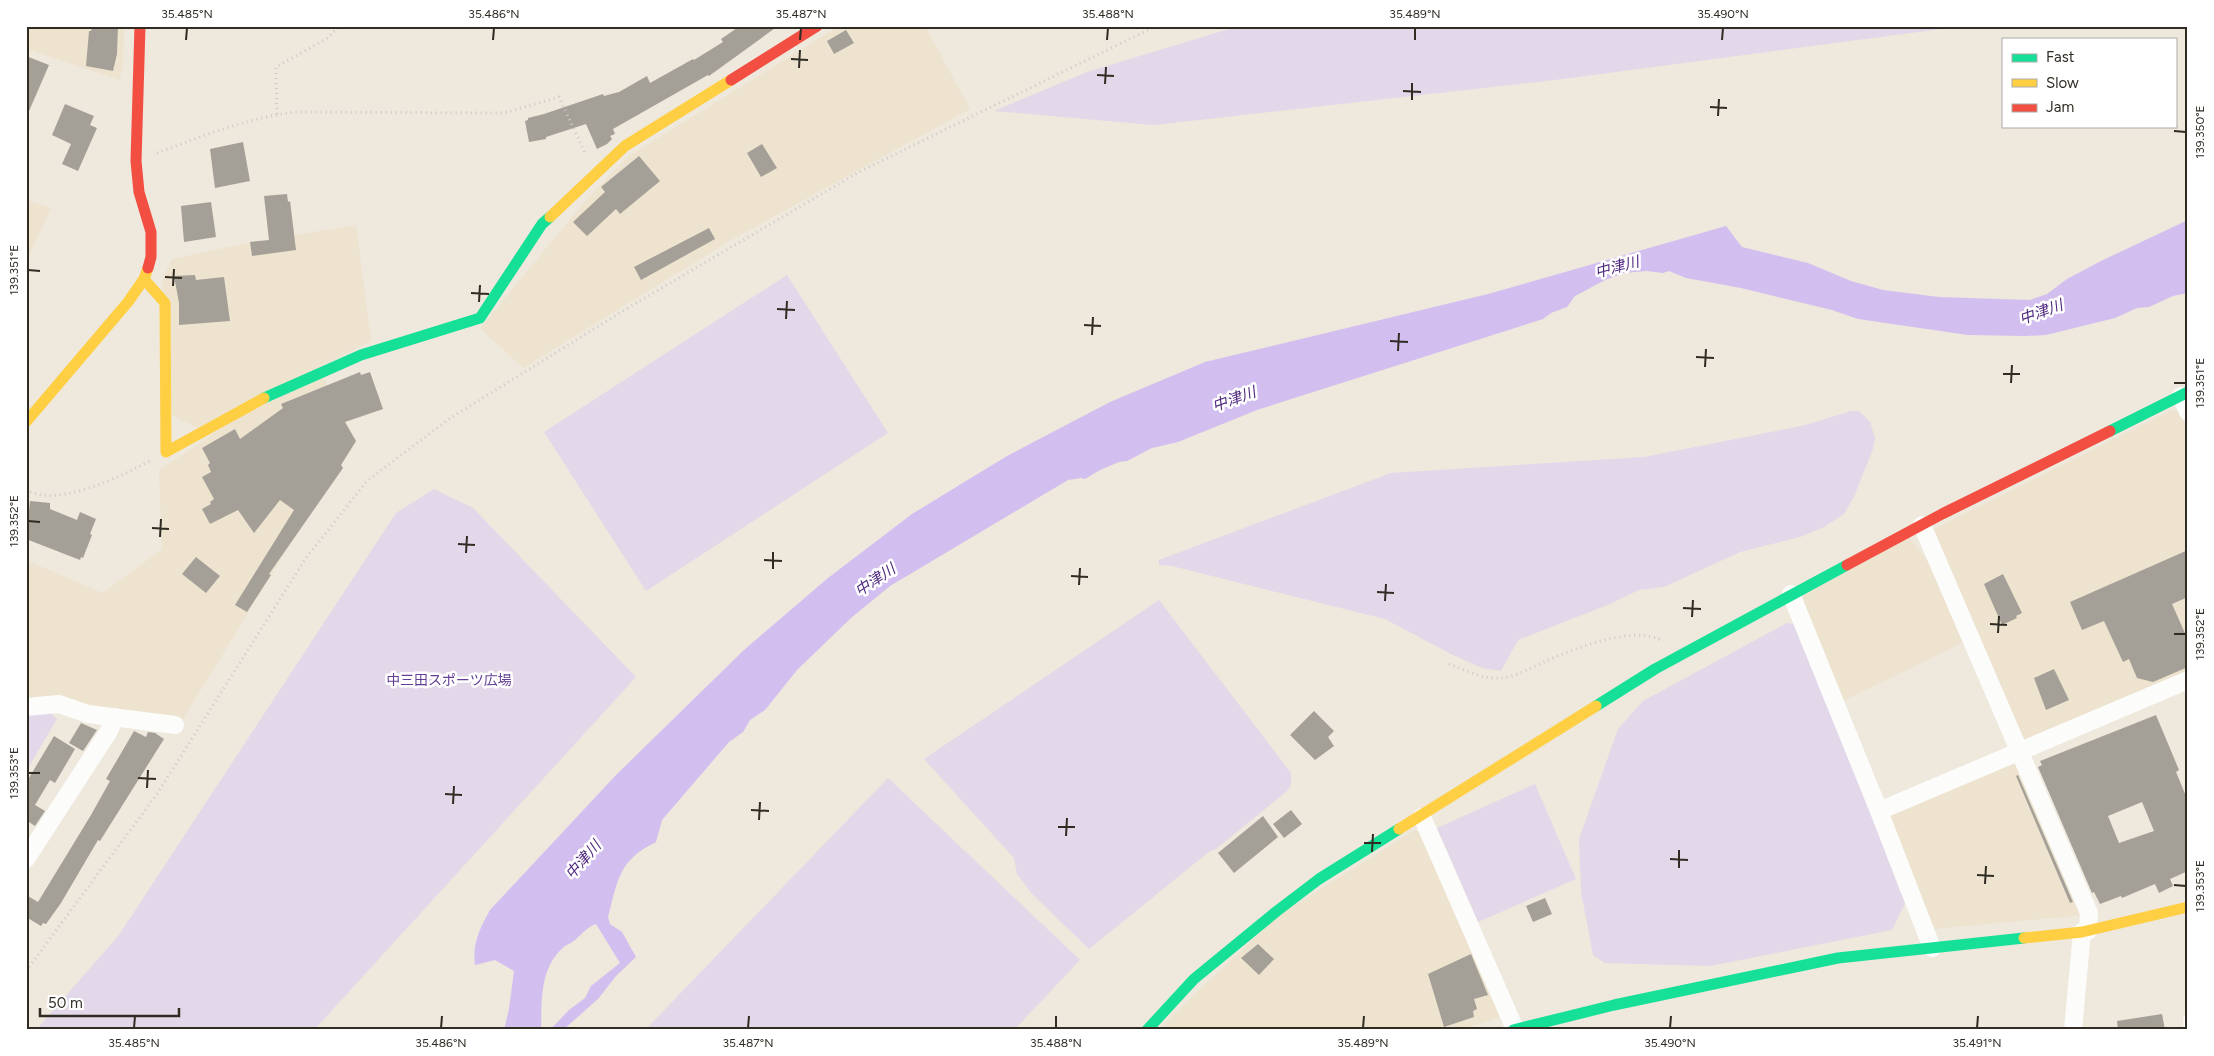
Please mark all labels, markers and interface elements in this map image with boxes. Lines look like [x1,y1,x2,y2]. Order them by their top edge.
text: 35.485°N [161,7,213,21]
text: 35.486°N [468,7,520,21]
text: 35.487°N [776,7,826,21]
text: 35.488°N [1082,7,1134,21]
text: 35.489°N [1389,7,1441,21]
text: 35.490°N [1697,7,1749,21]
legend [2002,38,2176,128]
text: Fast [2046,48,2075,66]
text: Slow [2046,74,2079,92]
text: Jam [2046,98,2074,116]
text: 139.350°E [2193,105,2207,159]
text: 139.351°E [7,245,21,295]
water label: 中津川 [1593,252,1643,282]
water label: 中津川 [2017,295,2067,328]
text: 139.351°E [2193,358,2207,408]
water label: 中津川 [1210,382,1260,415]
text: 139.352°E [7,495,21,547]
water label: 中津川 [851,559,900,600]
text: 139.352°E [2193,608,2207,660]
park label: 中三田スポーツ広場 [386,672,512,689]
text: 139.353°E [7,747,21,799]
water label: 中津川 [561,836,606,883]
text: 139.353°E [2193,860,2207,912]
scale bar [40,986,179,1018]
text: 50 m [48,994,83,1012]
text: 35.485°N [108,1036,160,1050]
text: 35.486°N [415,1036,467,1050]
text: 35.487°N [723,1036,773,1050]
text: 35.488°N [1030,1036,1082,1050]
text: 35.489°N [1337,1036,1389,1050]
text: 35.490°N [1644,1036,1696,1050]
text: 35.491°N [1953,1036,2001,1050]

